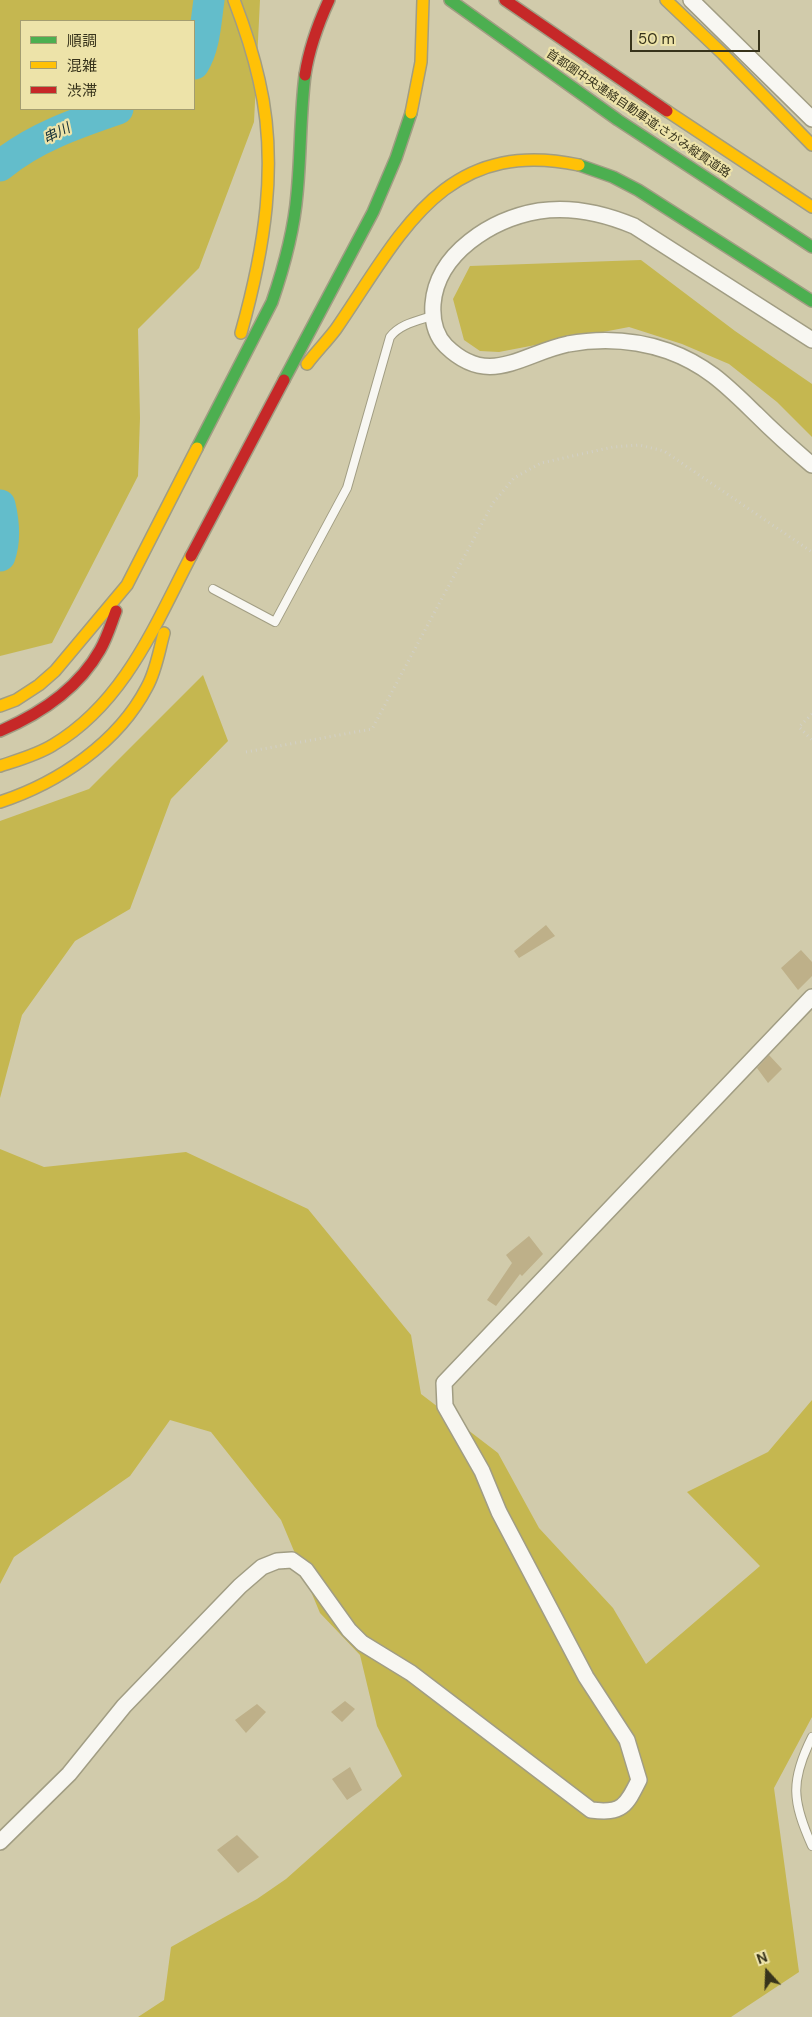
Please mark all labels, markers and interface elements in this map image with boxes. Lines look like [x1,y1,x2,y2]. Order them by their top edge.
legend [20,20,195,110]
scale bar [632,20,762,52]
text: 50 m [638,29,675,49]
text: 順調 [67,31,97,51]
street label: 首都圏中央連絡自動車道;さがみ縦貫道路 [543,47,733,181]
text: 混雑 [67,56,97,76]
text: 渋滞 [67,81,97,101]
water label: 串川 [41,120,73,148]
north arrow [742,1947,792,1997]
text: N [754,1948,770,1968]

